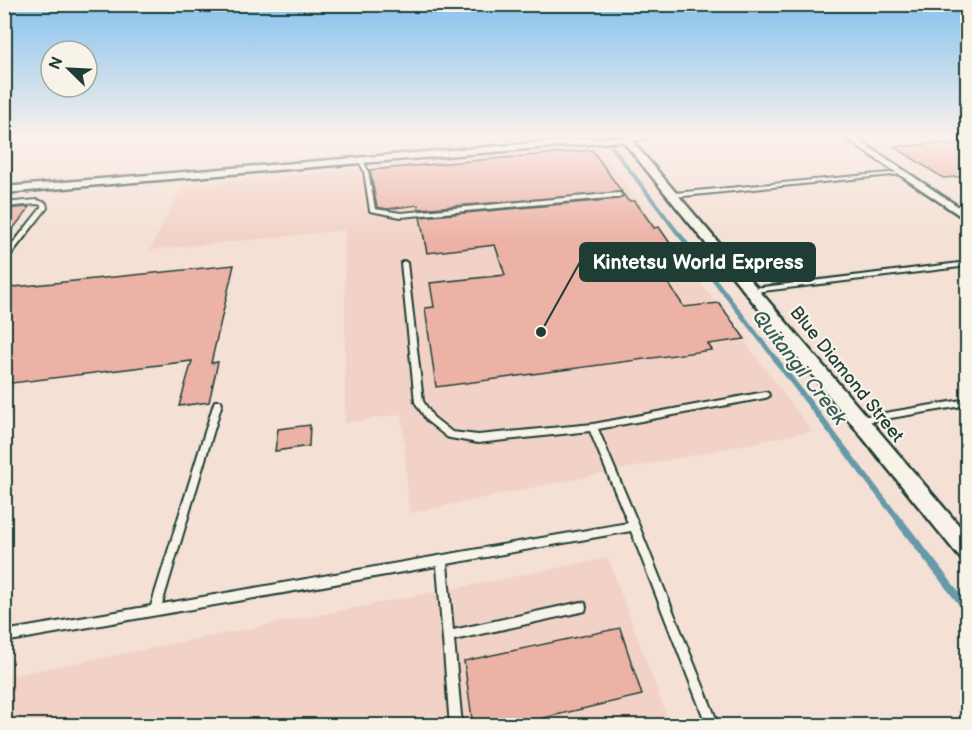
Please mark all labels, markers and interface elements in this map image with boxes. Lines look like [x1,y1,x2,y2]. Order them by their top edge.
north arrow [39,39,99,99]
text: N [46,54,68,73]
callout: Kintetsu World Express [580,243,815,281]
text: Kintetsu World Express [592,251,804,275]
street label: Blue Diamond Street [785,302,908,447]
water label: Quitangil Creek [747,305,852,431]

